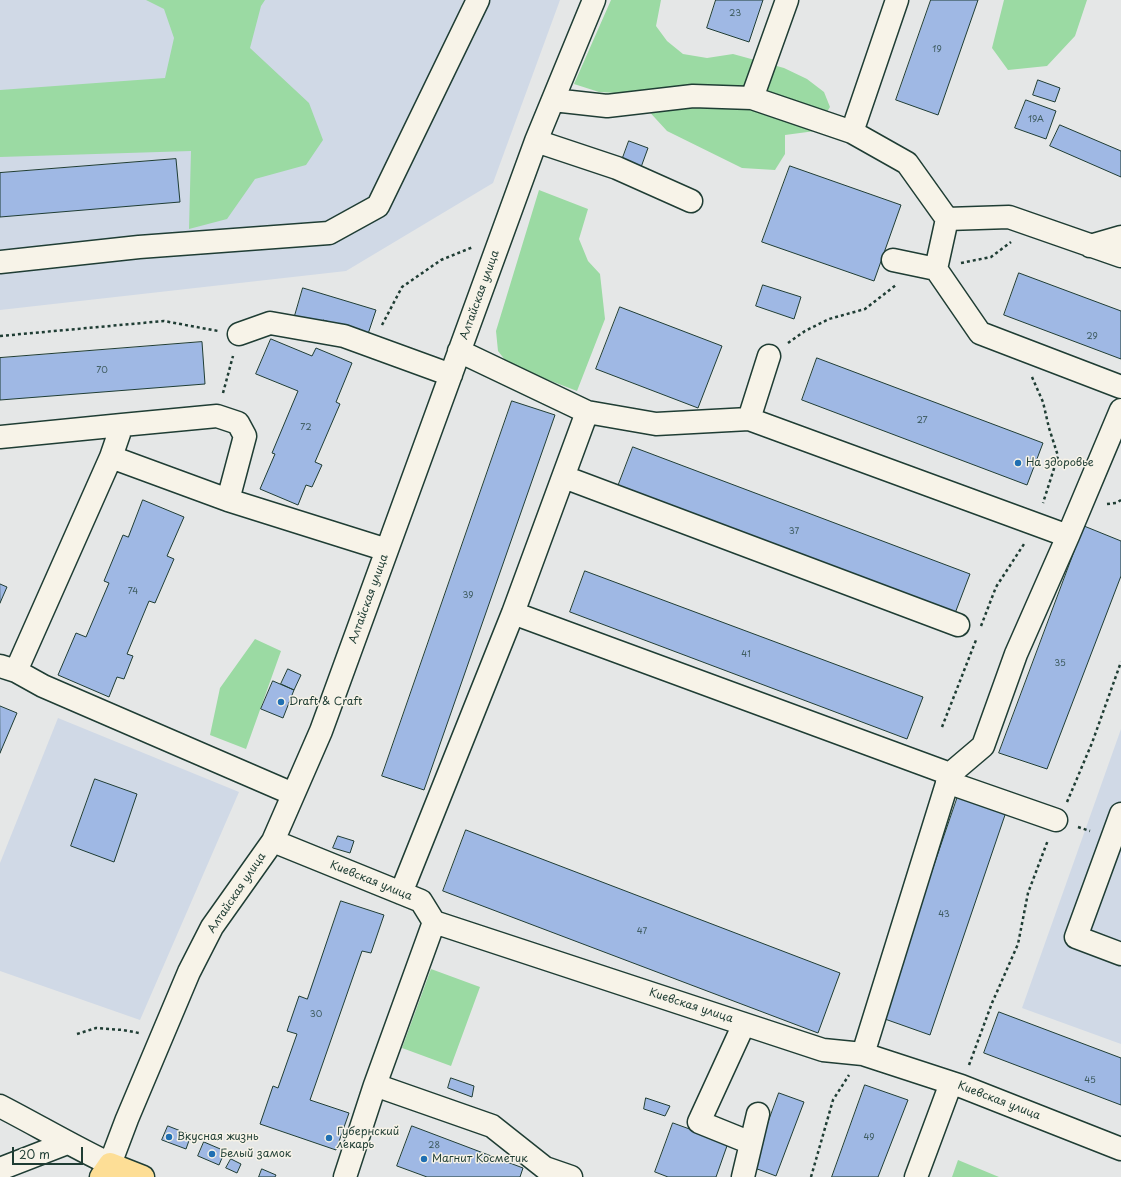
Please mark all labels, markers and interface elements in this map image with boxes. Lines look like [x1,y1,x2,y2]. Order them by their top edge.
house number: 23 [729,9,741,19]
house number: 19 [932,45,942,55]
house number: 19А [1028,115,1044,125]
street label: Алтайская улица [458,248,502,342]
house number: 29 [1086,332,1098,342]
house number: 70 [96,366,108,376]
house number: 27 [916,416,928,426]
house number: 72 [300,423,312,433]
place label: На здоровье [1026,456,1094,470]
marker: На здоровье [1013,458,1023,468]
house number: 37 [789,527,799,537]
street label: Алтайская улица [347,552,391,646]
house number: 74 [128,587,138,597]
house number: 39 [462,591,474,601]
house number: 41 [741,650,751,660]
house number: 35 [1054,659,1066,669]
place label: Draft & Craft [289,695,362,709]
marker: Draft & Craft [276,697,286,707]
street label: Алтайская улица [205,850,269,936]
street label: Киевская улица [328,858,414,904]
house number: 43 [938,910,950,920]
house number: 47 [637,927,647,937]
street label: Киевская улица [647,986,735,1026]
house number: 30 [310,1010,322,1020]
house number: 45 [1084,1076,1096,1086]
street label: Киевская улица [956,1079,1042,1123]
place label: Губернский лекарь [337,1125,399,1151]
place label: Вкусная жизнь [177,1130,259,1144]
marker: Вкусная жизнь [164,1132,174,1142]
marker: Губернский лекарь [324,1133,334,1143]
house number: 49 [863,1133,875,1143]
scale bar [14,1139,85,1165]
house number: 28 [428,1141,440,1151]
text: 20 m [19,1145,50,1163]
place label: Белый замок [220,1147,291,1161]
marker: Белый замок [207,1149,217,1159]
place label: Магнит Косметик [432,1152,528,1166]
marker: Магнит Косметик [419,1154,429,1164]

